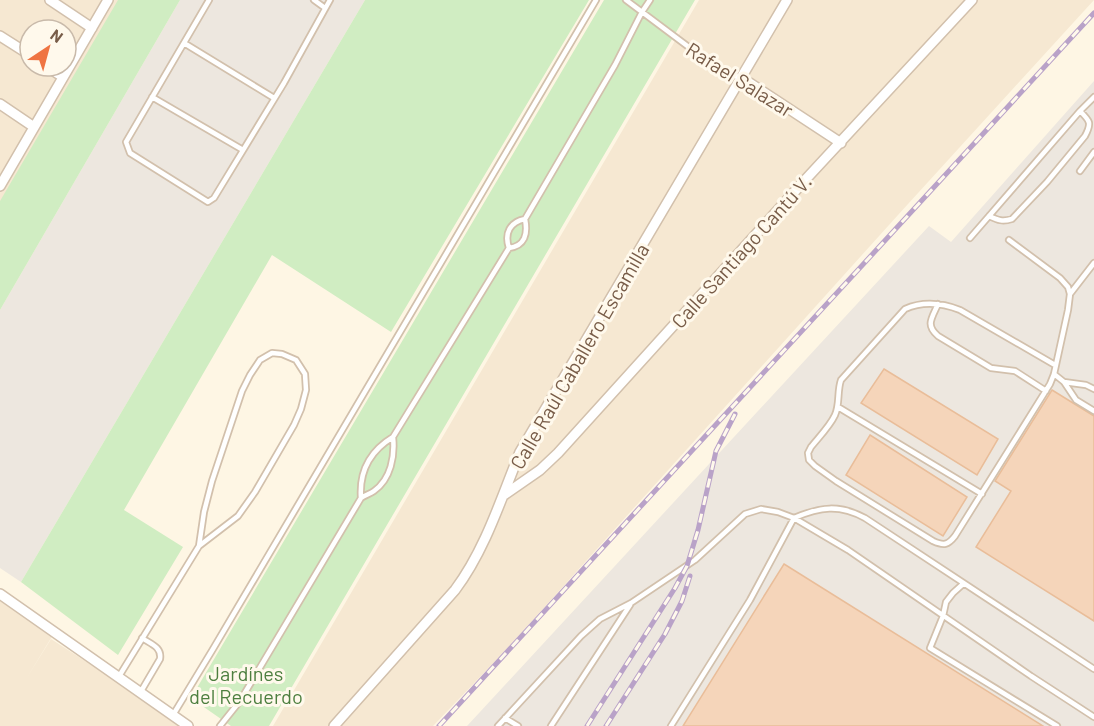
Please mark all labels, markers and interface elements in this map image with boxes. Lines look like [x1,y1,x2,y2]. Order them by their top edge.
north arrow [18,18,78,78]
text: N [47,25,67,46]
street label: Rafael Salazar [682,37,798,121]
street label: Calle Santiago Cantú V. [666,169,816,333]
street label: Calle Raúl Caballero Escamilla [504,239,654,473]
park label: Jardínes del Recuerdo [189,661,303,708]

